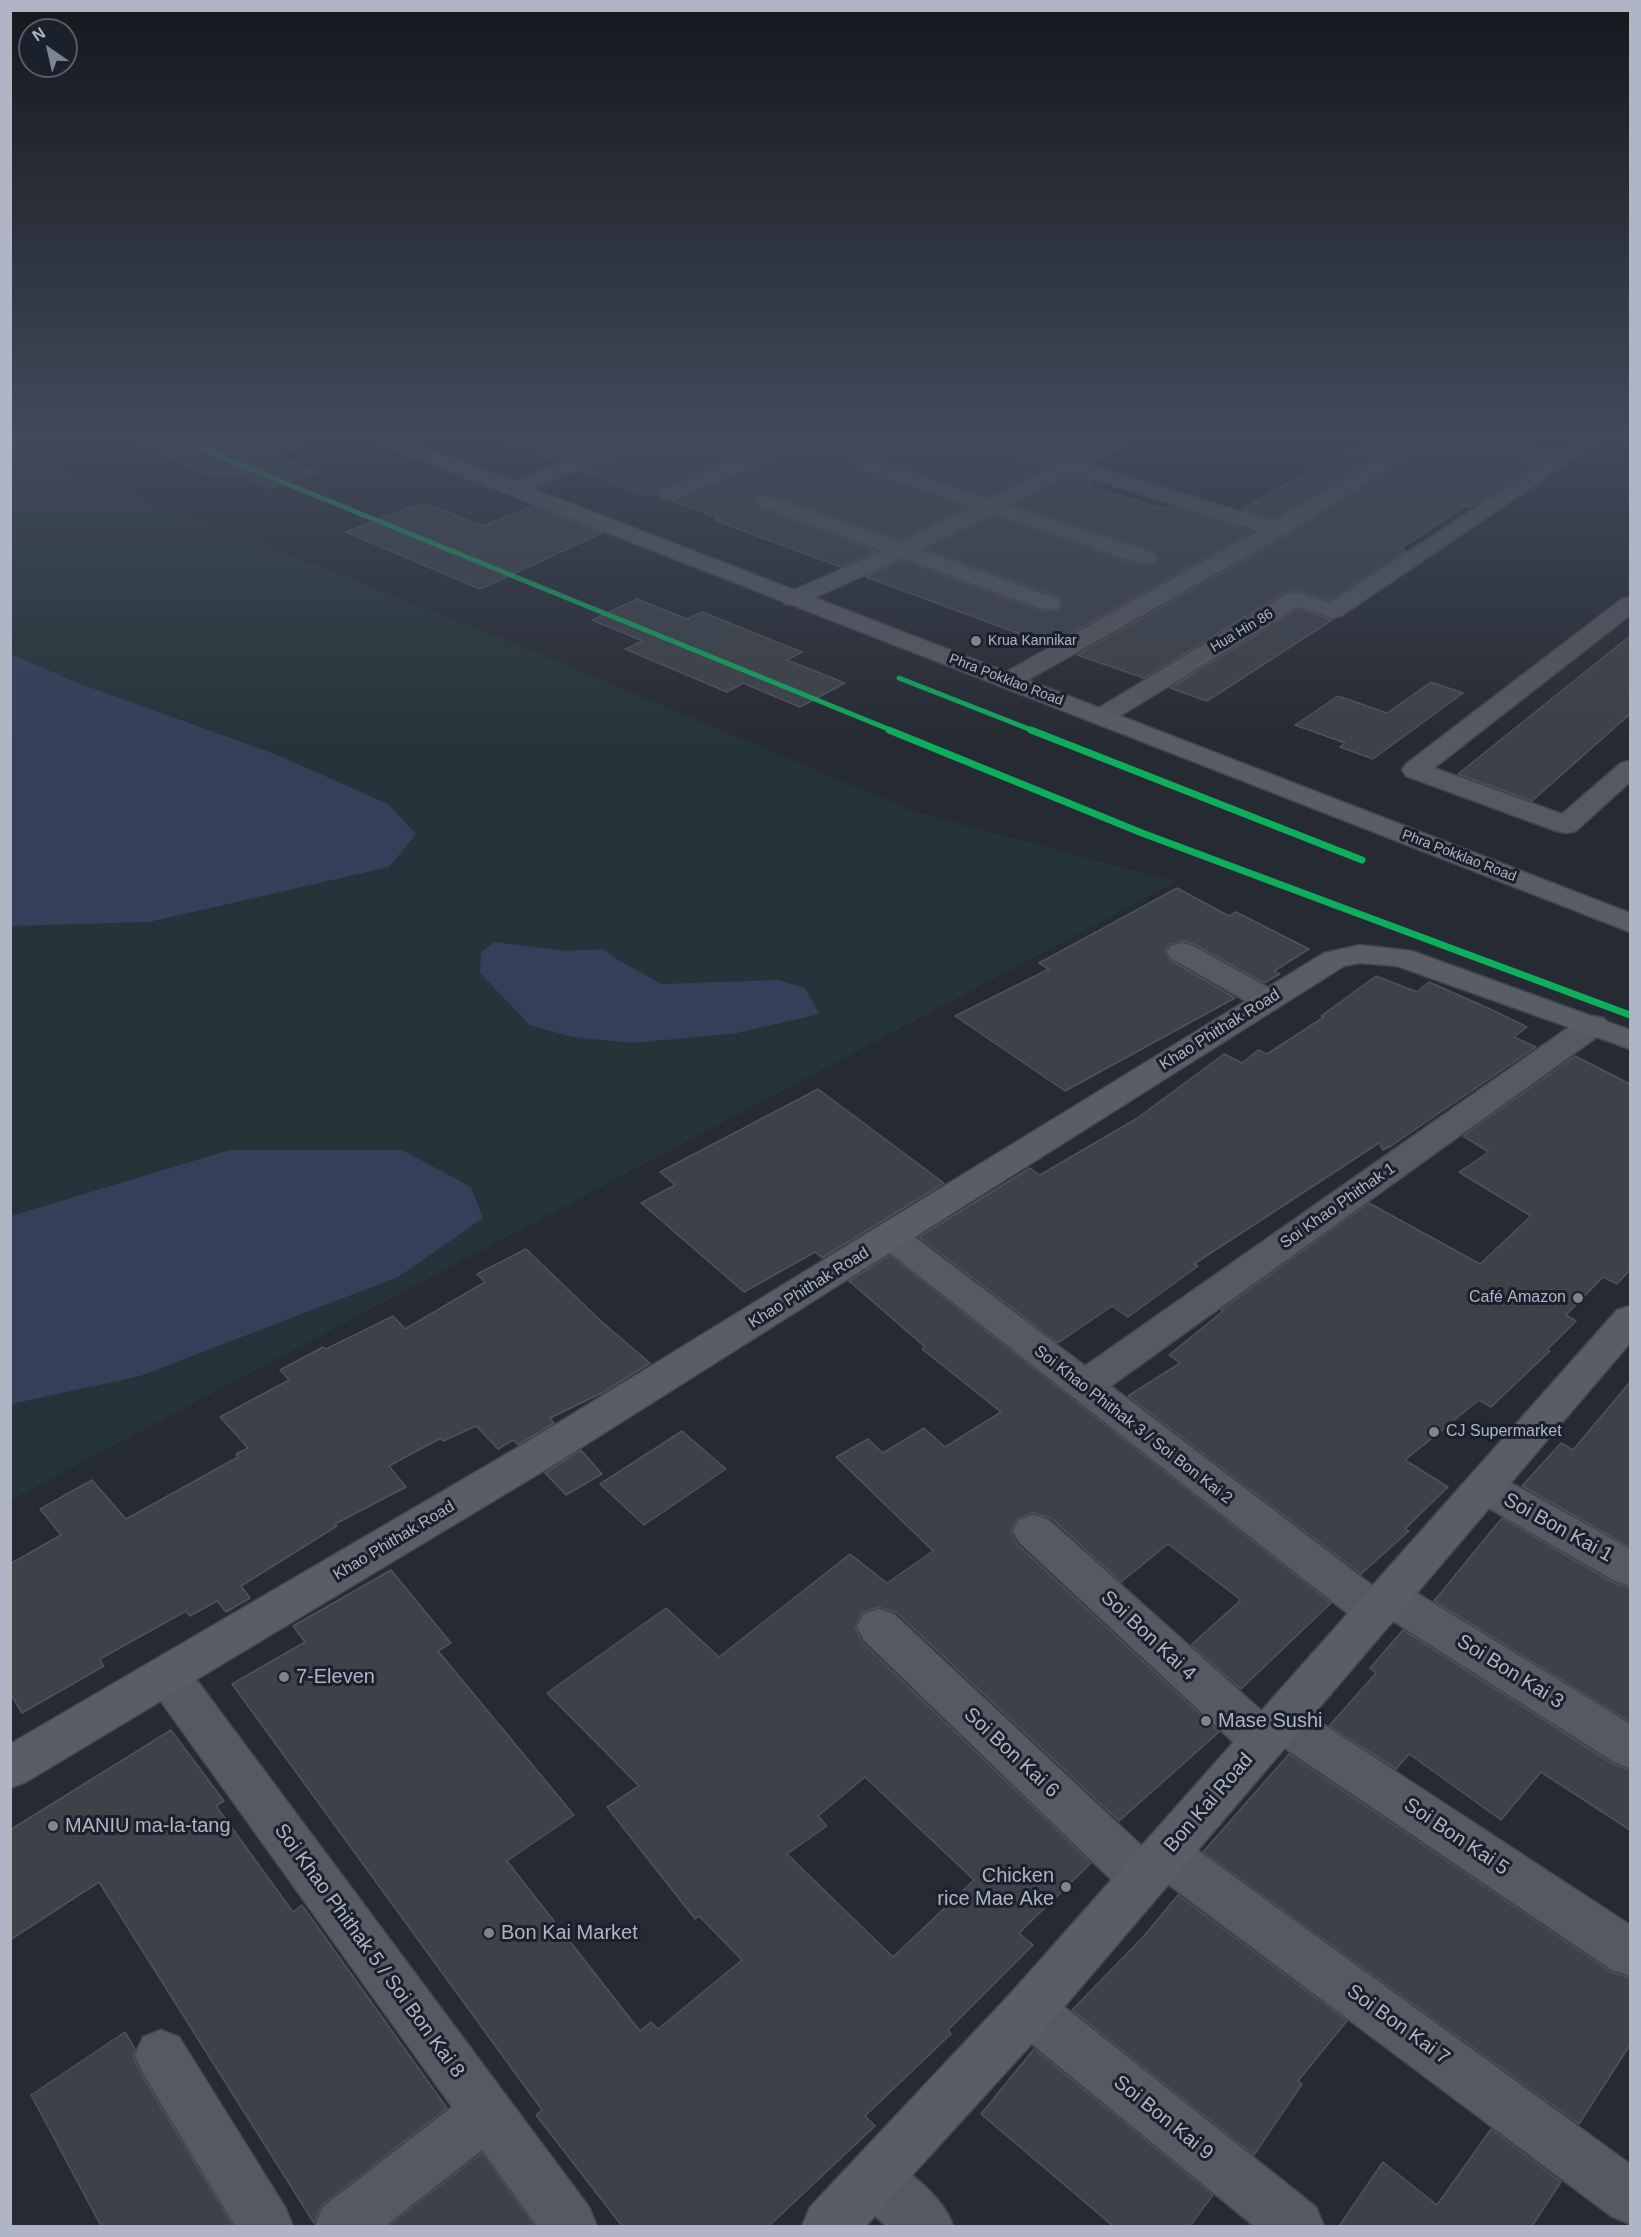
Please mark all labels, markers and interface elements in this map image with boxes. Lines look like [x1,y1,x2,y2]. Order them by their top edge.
north arrow [18,18,78,78]
text: N [29,24,48,45]
street label: Hua Hin 86 [1208,606,1276,656]
place label: Krua Kannikar [988,633,1077,649]
marker: Krua Kannikar [969,634,983,648]
street label: Phra Pokklao Road [947,651,1065,709]
street label: Phra Pokklao Road [1400,827,1518,885]
street label: Khao Phithak Road [1156,985,1284,1075]
street label: Soi Khao Phithak 1 [1277,1159,1399,1253]
street label: Khao Phithak Road [745,1243,873,1333]
place label: Café Amazon [1469,1288,1566,1308]
marker: Café Amazon [1571,1291,1585,1305]
street label: Soi Khao Phithak 3 / Soi Bon Kai 2 [1030,1342,1236,1508]
place label: CJ Supermarket [1446,1422,1562,1442]
marker: CJ Supermarket [1427,1425,1441,1439]
street label: Soi Bon Kai 1 [1499,1488,1617,1568]
street label: Khao Phithak Road [330,1497,458,1585]
street label: Soi Bon Kai 4 [1095,1586,1201,1686]
street label: Soi Bon Kai 3 [1452,1630,1568,1714]
place label: 7-Eleven [296,1665,375,1689]
marker: 7-Eleven [277,1670,291,1684]
street label: Soi Bon Kai 6 [958,1703,1064,1803]
place label: Mase Sushi [1218,1709,1322,1733]
marker: Mase Sushi [1199,1714,1213,1728]
street label: Bon Kai Road [1159,1749,1259,1857]
street label: Soi Bon Kai 5 [1399,1793,1513,1881]
place label: MANIU ma-la-tang [65,1814,231,1838]
marker: MANIU ma-la-tang [46,1819,60,1833]
street label: Soi Khao Phithak 5 / Soi Bon Kai 8 [269,1819,469,2083]
place label: Chicken rice Mae Ake [937,1864,1054,1911]
marker: Chicken rice Mae Ake [1059,1880,1073,1894]
place label: Bon Kai Market [501,1921,638,1945]
marker: Bon Kai Market [482,1926,496,1940]
street label: Soi Bon Kai 7 [1342,1980,1454,2070]
street label: Soi Bon Kai 9 [1108,2071,1218,2165]

